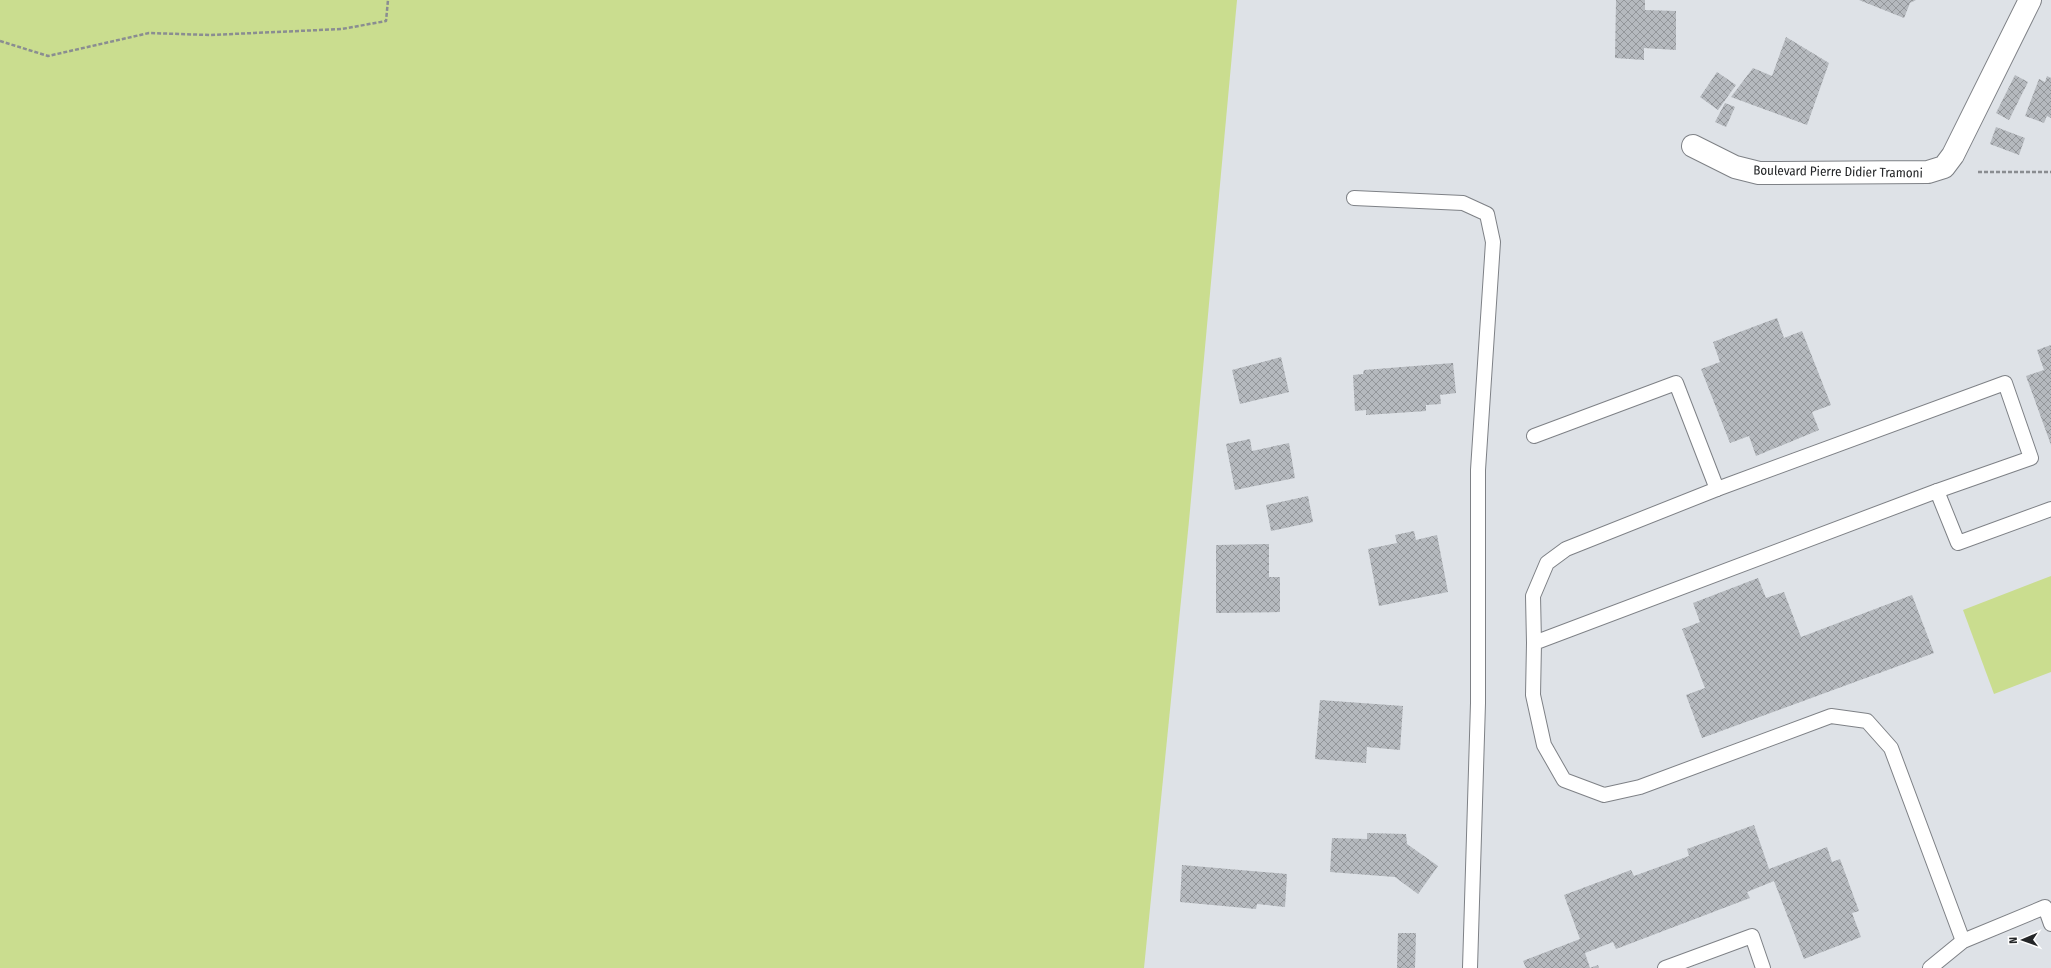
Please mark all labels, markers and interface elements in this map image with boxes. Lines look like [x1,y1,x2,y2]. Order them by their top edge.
street label: Boulevard Pierre Didier Tramoni [1753,163,1923,180]
north arrow [2003,920,2043,960]
text: N [2007,937,2020,944]

